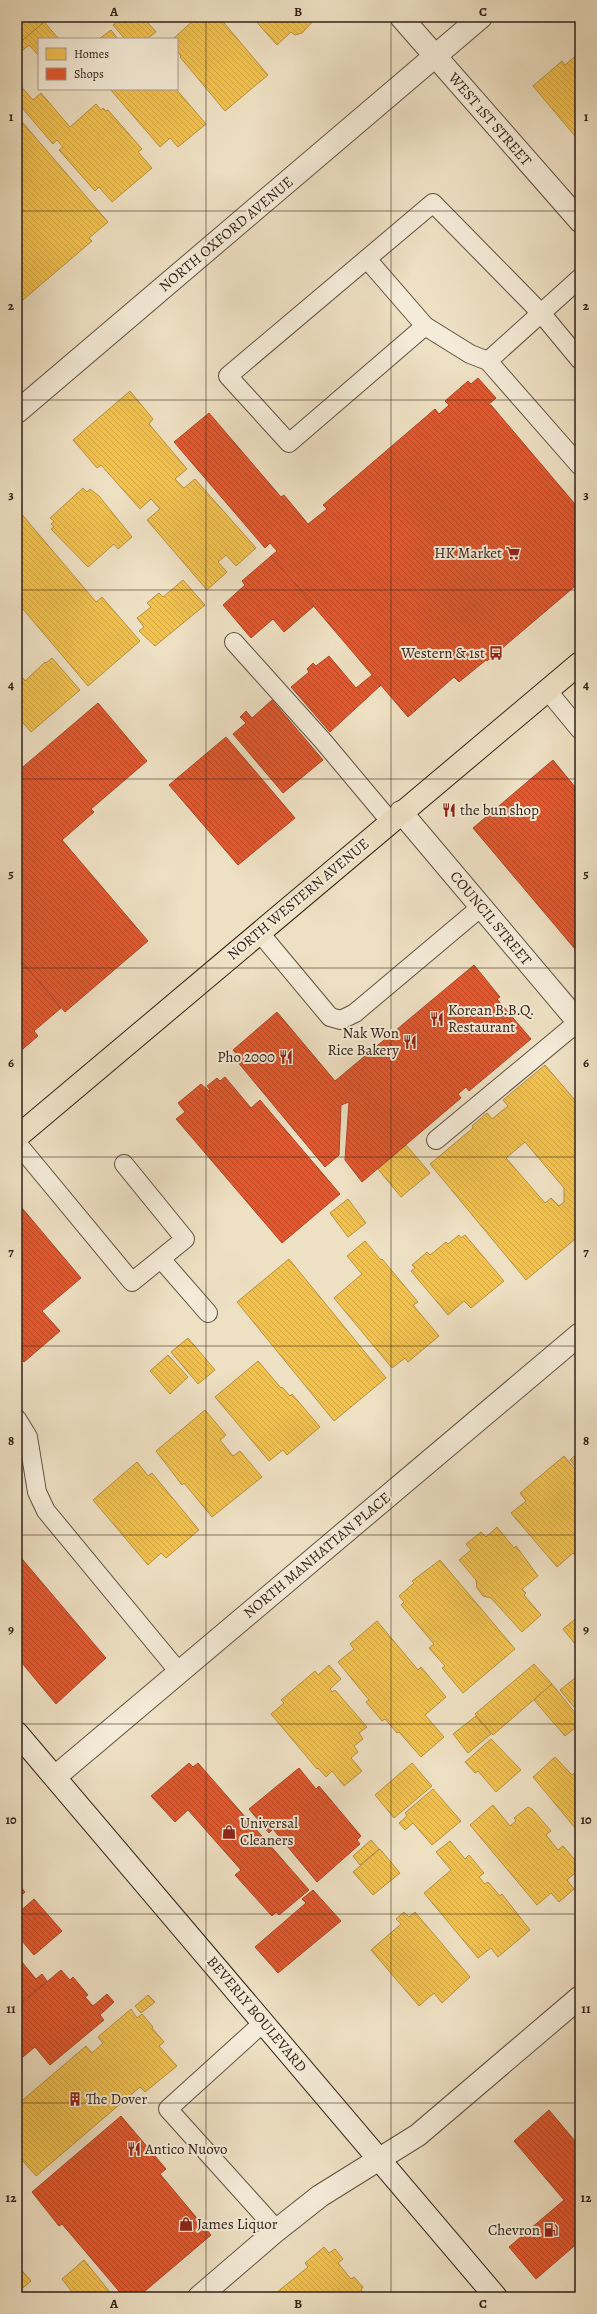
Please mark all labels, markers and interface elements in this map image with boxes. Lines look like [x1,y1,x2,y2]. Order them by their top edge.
text: A [109,3,119,20]
text: B [294,3,302,20]
text: C [479,3,487,20]
legend [38,38,178,90]
text: Homes [74,46,109,62]
text: Shops [74,66,104,82]
street label: WEST 1ST STREET [443,67,537,170]
text: 1 [9,108,14,125]
text: 1 [584,108,589,125]
street label: NORTH OXFORD AVENUE [155,172,297,296]
text: 2 [8,297,15,314]
text: 2 [583,297,590,314]
text: 3 [8,486,14,503]
text: 3 [583,486,589,503]
place label: HK Market [434,543,502,563]
supermarket icon: HK Market [505,545,521,561]
place label: Western & 1st [400,643,485,663]
bus stop icon: Western & 1st [488,645,504,661]
text: 4 [8,676,14,693]
text: 4 [583,676,589,693]
place label: the bun shop [460,800,539,820]
restaurant icon: the bun shop [441,802,457,818]
street label: NORTH WESTERN AVENUE [223,834,373,964]
text: 5 [8,865,14,882]
text: 5 [583,865,589,882]
street label: COUNCIL STREET [446,867,537,970]
place label: Korean B.B.Q. Restaurant [448,1000,534,1037]
restaurant icon: Korean B.B.Q. Restaurant [429,1011,445,1027]
place label: Nak Won Rice Bakery [327,1023,399,1060]
restaurant icon: Nak Won Rice Bakery [402,1034,418,1050]
place label: Pho 2000 [217,1047,275,1067]
restaurant icon: Pho 2000 [278,1049,294,1065]
text: 6 [8,1054,14,1071]
text: 6 [583,1054,589,1071]
text: 7 [8,1243,14,1260]
text: 7 [583,1243,589,1260]
text: 8 [8,1432,14,1449]
text: 8 [583,1432,589,1449]
street label: NORTH MANHATTAN PLACE [239,1487,395,1623]
text: 9 [8,1621,14,1638]
text: 9 [583,1621,589,1638]
text: 10 [5,1811,17,1828]
text: 10 [580,1811,592,1828]
place label: Universal Cleaners [240,1813,298,1850]
shop icon: Universal Cleaners [221,1824,237,1840]
street label: BEVERLY BOULEVARD [202,1952,312,2076]
text: 11 [6,2000,16,2017]
text: 11 [581,2000,591,2017]
place label: The Dover [86,2089,147,2109]
building icon: The Dover [67,2091,83,2107]
place label: Antico Nuovo [144,2139,227,2159]
restaurant icon: Antico Nuovo [126,2141,142,2157]
text: 12 [6,2189,17,2206]
text: 12 [581,2189,592,2206]
place label: James Liquor [197,2214,278,2234]
shop icon: James Liquor [178,2216,194,2232]
place label: Chevron [488,2220,540,2240]
fuel station icon: Chevron [543,2222,559,2238]
text: A [109,2295,119,2312]
text: B [294,2295,302,2312]
text: C [479,2295,487,2312]

